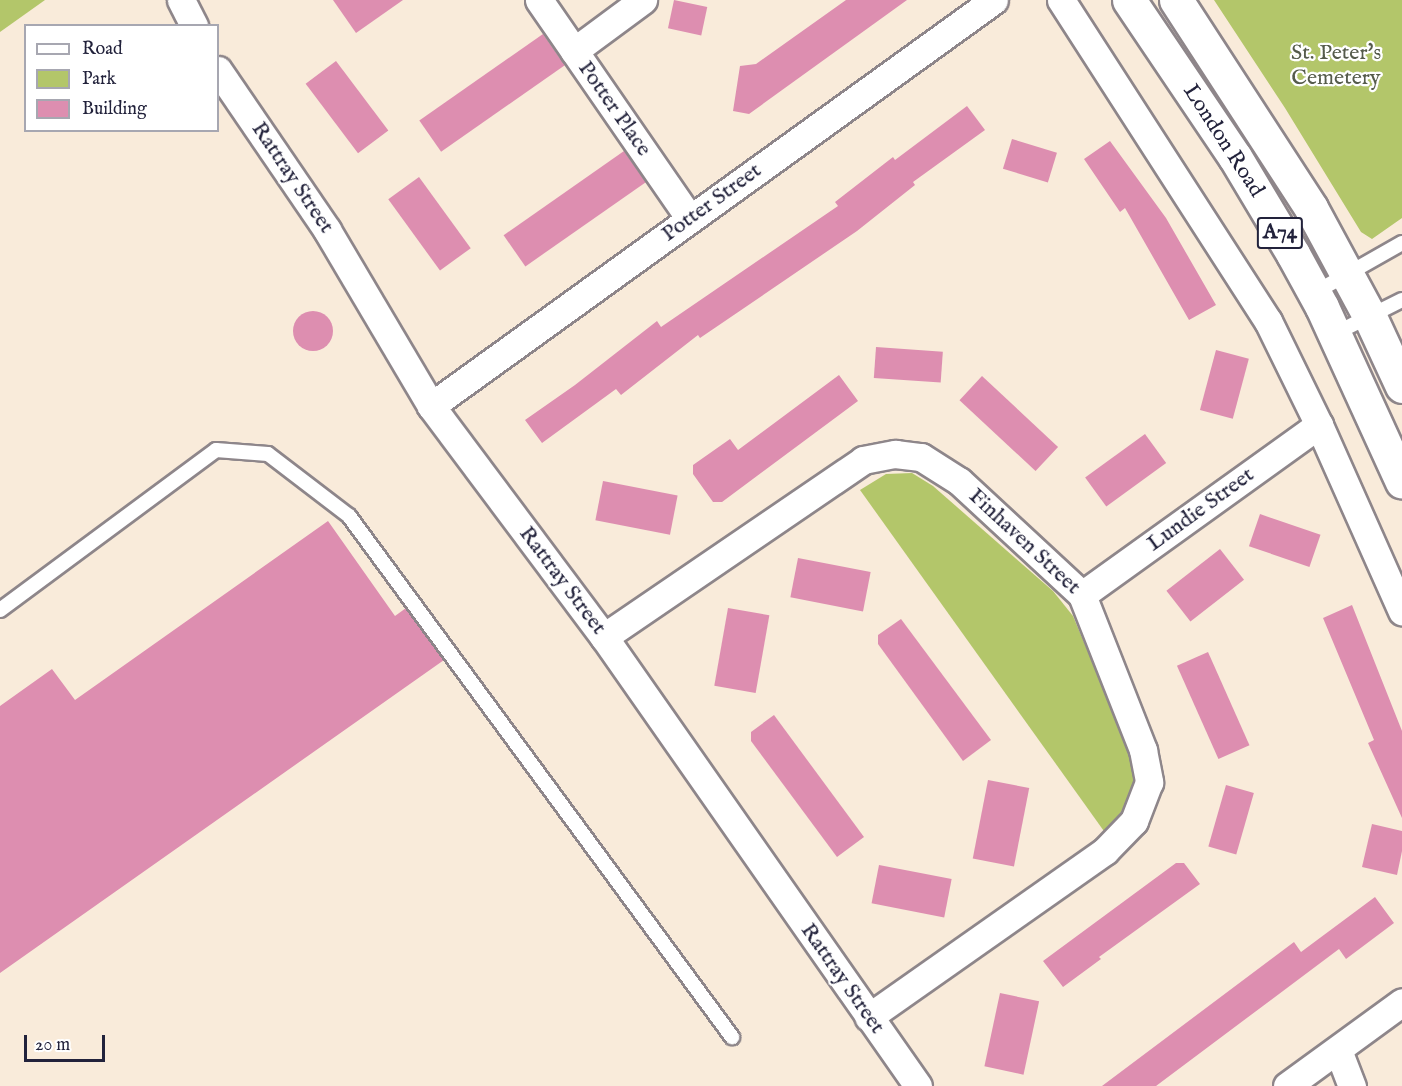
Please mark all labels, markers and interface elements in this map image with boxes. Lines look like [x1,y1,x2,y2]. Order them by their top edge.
legend [24,24,219,132]
text: Road [82,38,123,61]
park label: St. Peter's Cemetery [1291,40,1381,92]
street label: Potter Place [572,56,656,162]
text: Park [82,68,116,91]
street label: London Road [1177,80,1269,202]
text: Building [82,98,147,121]
street label: Rattray Street [245,117,339,239]
street label: Potter Street [657,158,767,248]
road number: A74 [1256,215,1304,251]
street label: Lundie Street [1142,462,1260,558]
street label: Finhaven Street [963,483,1085,601]
street label: Rattray Street [513,522,611,640]
street label: Rattray Street [794,919,890,1039]
scale bar [27,1023,108,1061]
text: 20 m [35,1034,70,1057]

